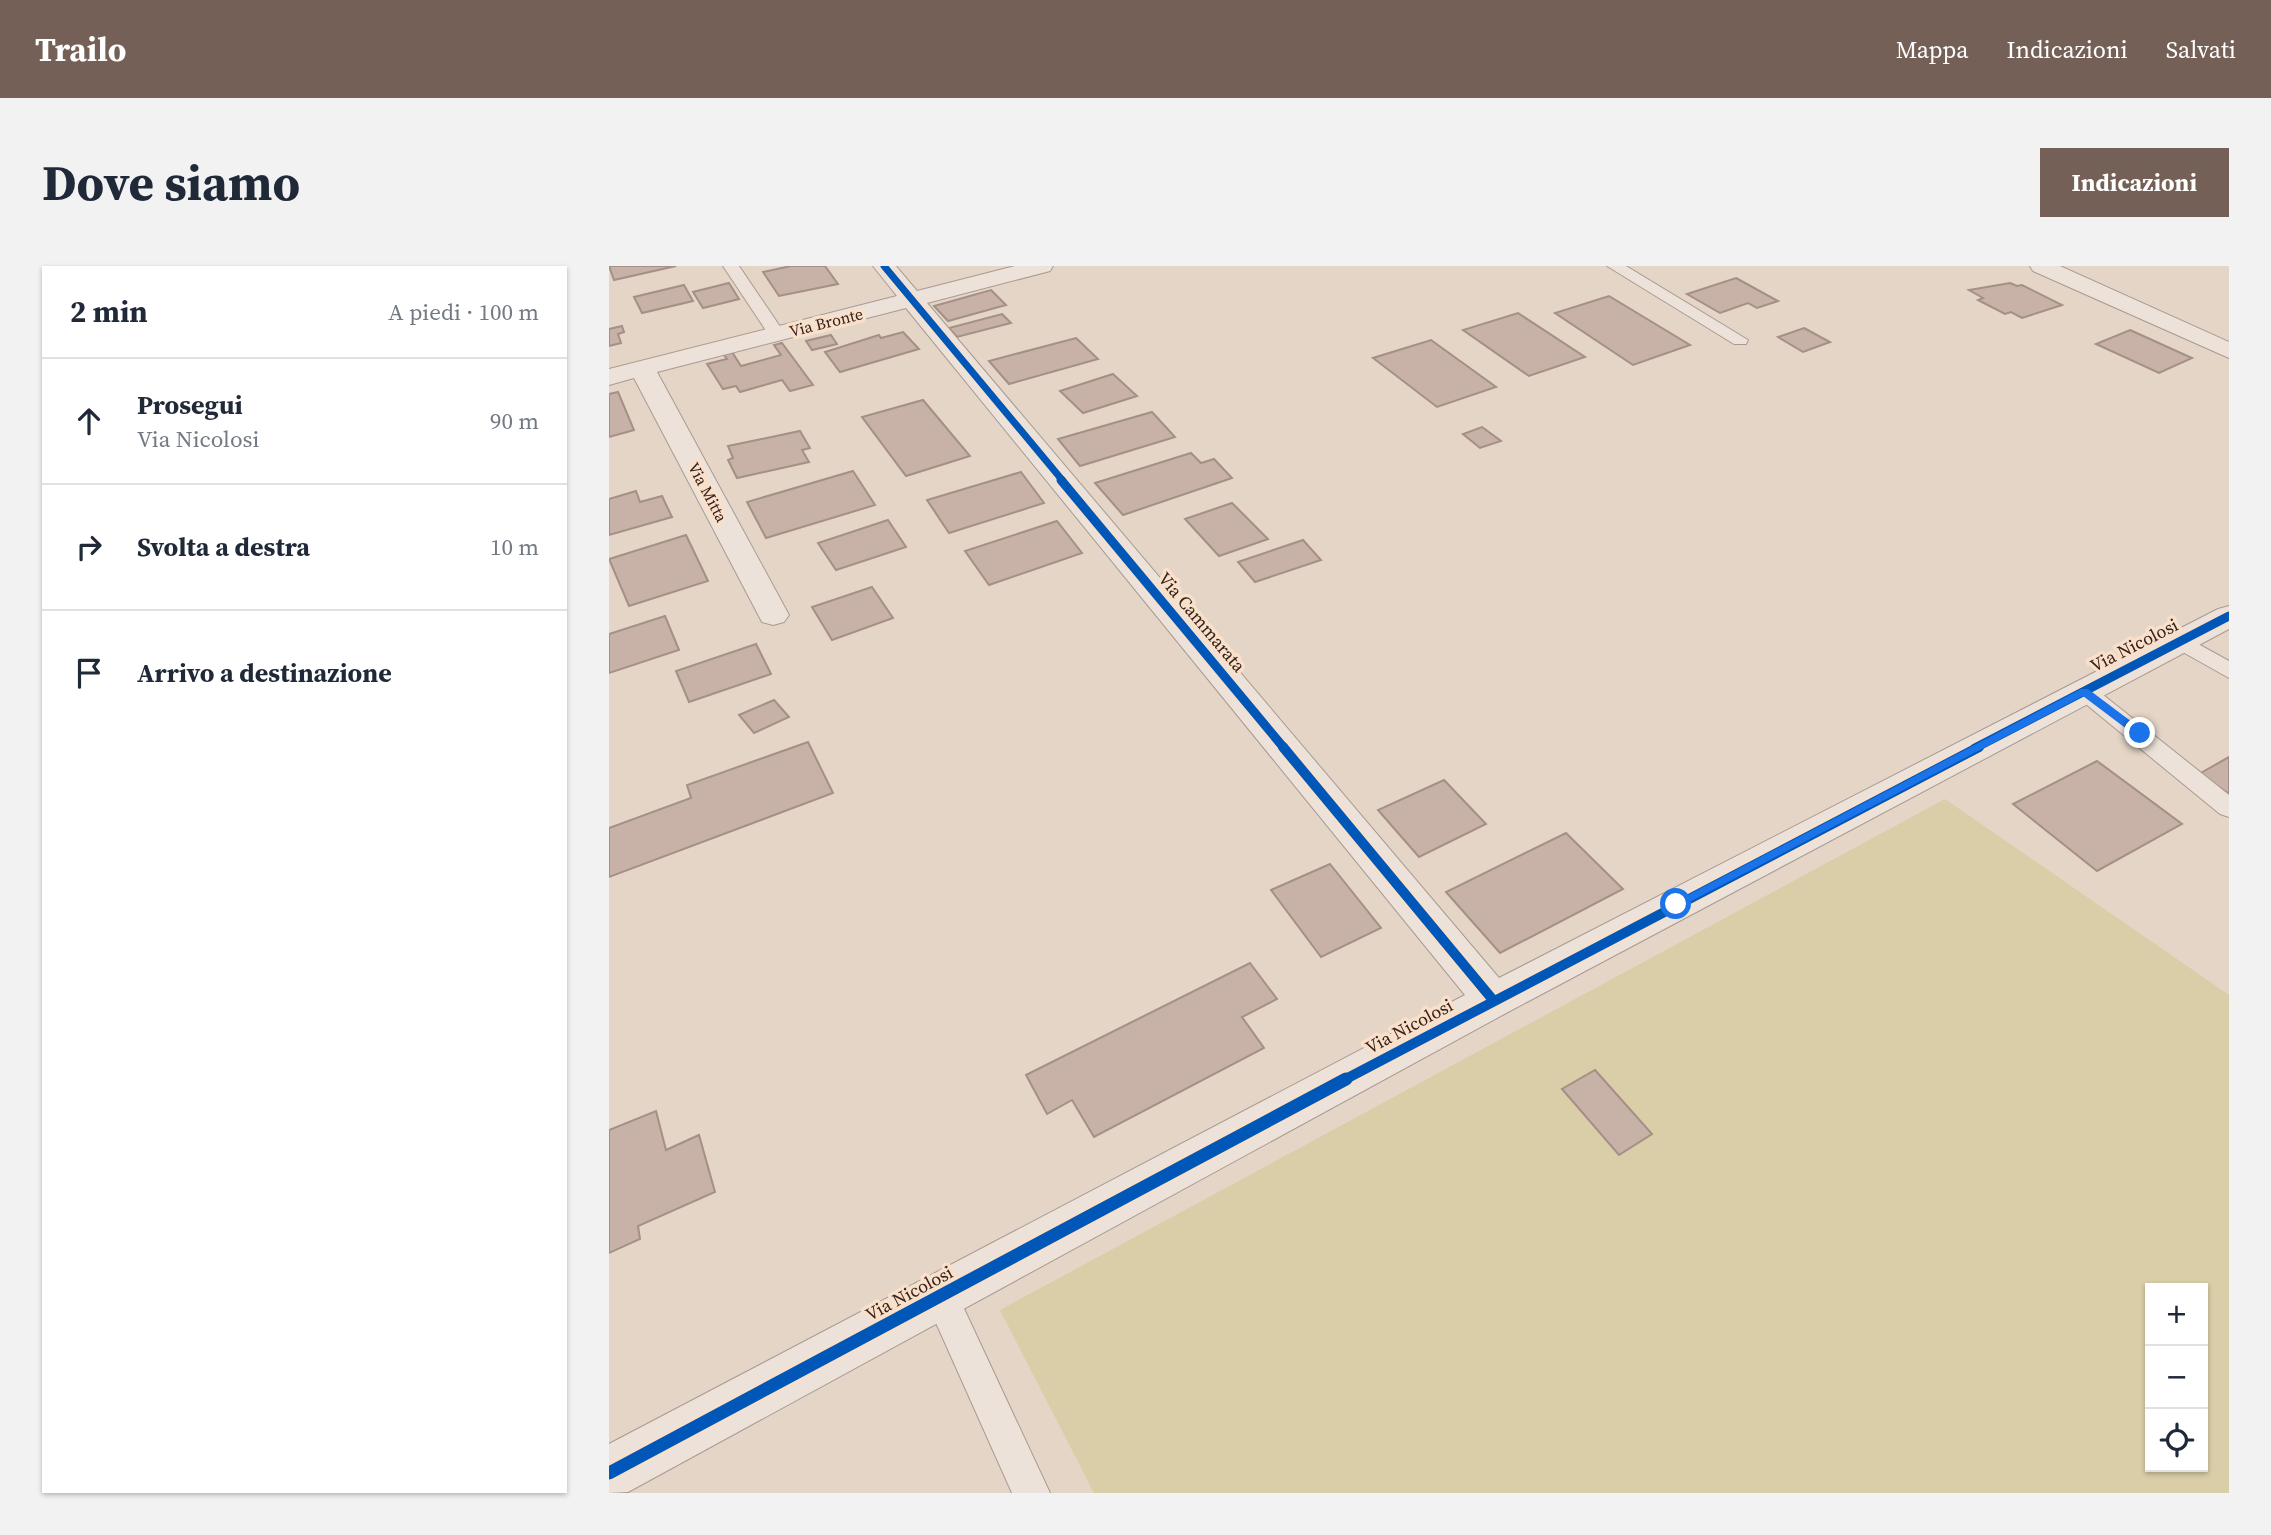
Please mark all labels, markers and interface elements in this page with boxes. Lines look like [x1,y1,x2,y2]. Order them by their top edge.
text: Trailo [35,27,127,72]
text: Mappa [1896,33,1969,66]
text: Indicazioni [2007,33,2128,66]
text: Salvati [2166,33,2236,66]
button: Indicazioni [2040,148,2229,217]
text: Dove siamo [42,149,300,216]
text: 2 min [70,291,148,332]
text: A piedi · 100 m [388,296,539,328]
street label: Via Bronte [787,302,865,342]
text: Prosegui [137,387,243,423]
icon: ahead [70,402,108,440]
text: 90 m [490,405,539,437]
text: Via Nicolosi [137,423,259,455]
street label: Via Mitta [683,458,733,527]
icon: right [70,528,108,566]
text: Svolta a destra [137,529,310,565]
text: 10 m [490,531,539,563]
street label: Via Cammarata [1153,567,1252,678]
street label: Via Nicolosi [2086,612,2182,678]
icon: arrive [70,654,108,692]
text: Arrivo a destinazione [137,655,392,691]
route end [2124,717,2155,748]
route start [1660,888,1691,919]
street label: Via Nicolosi [1361,992,1457,1060]
street label: Via Nicolosi [861,1259,957,1327]
map controls [2145,1283,2208,1472]
button: + [2145,1283,2208,1346]
button: − [2145,1346,2208,1409]
button: locate [2145,1409,2208,1472]

